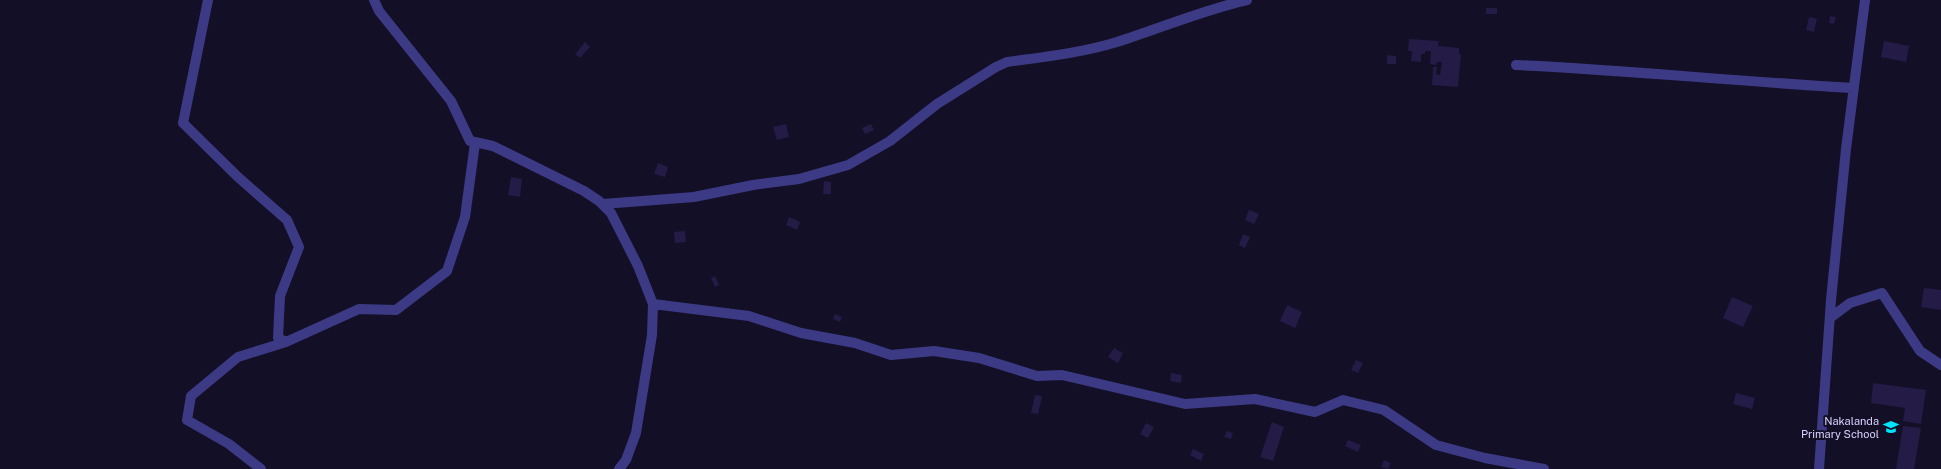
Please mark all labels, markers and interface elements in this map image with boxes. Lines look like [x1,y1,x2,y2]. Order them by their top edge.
place label: Nakalanda Primary School [1801,415,1879,440]
school or university icon: Nakalanda Primary School [1882,418,1900,436]

